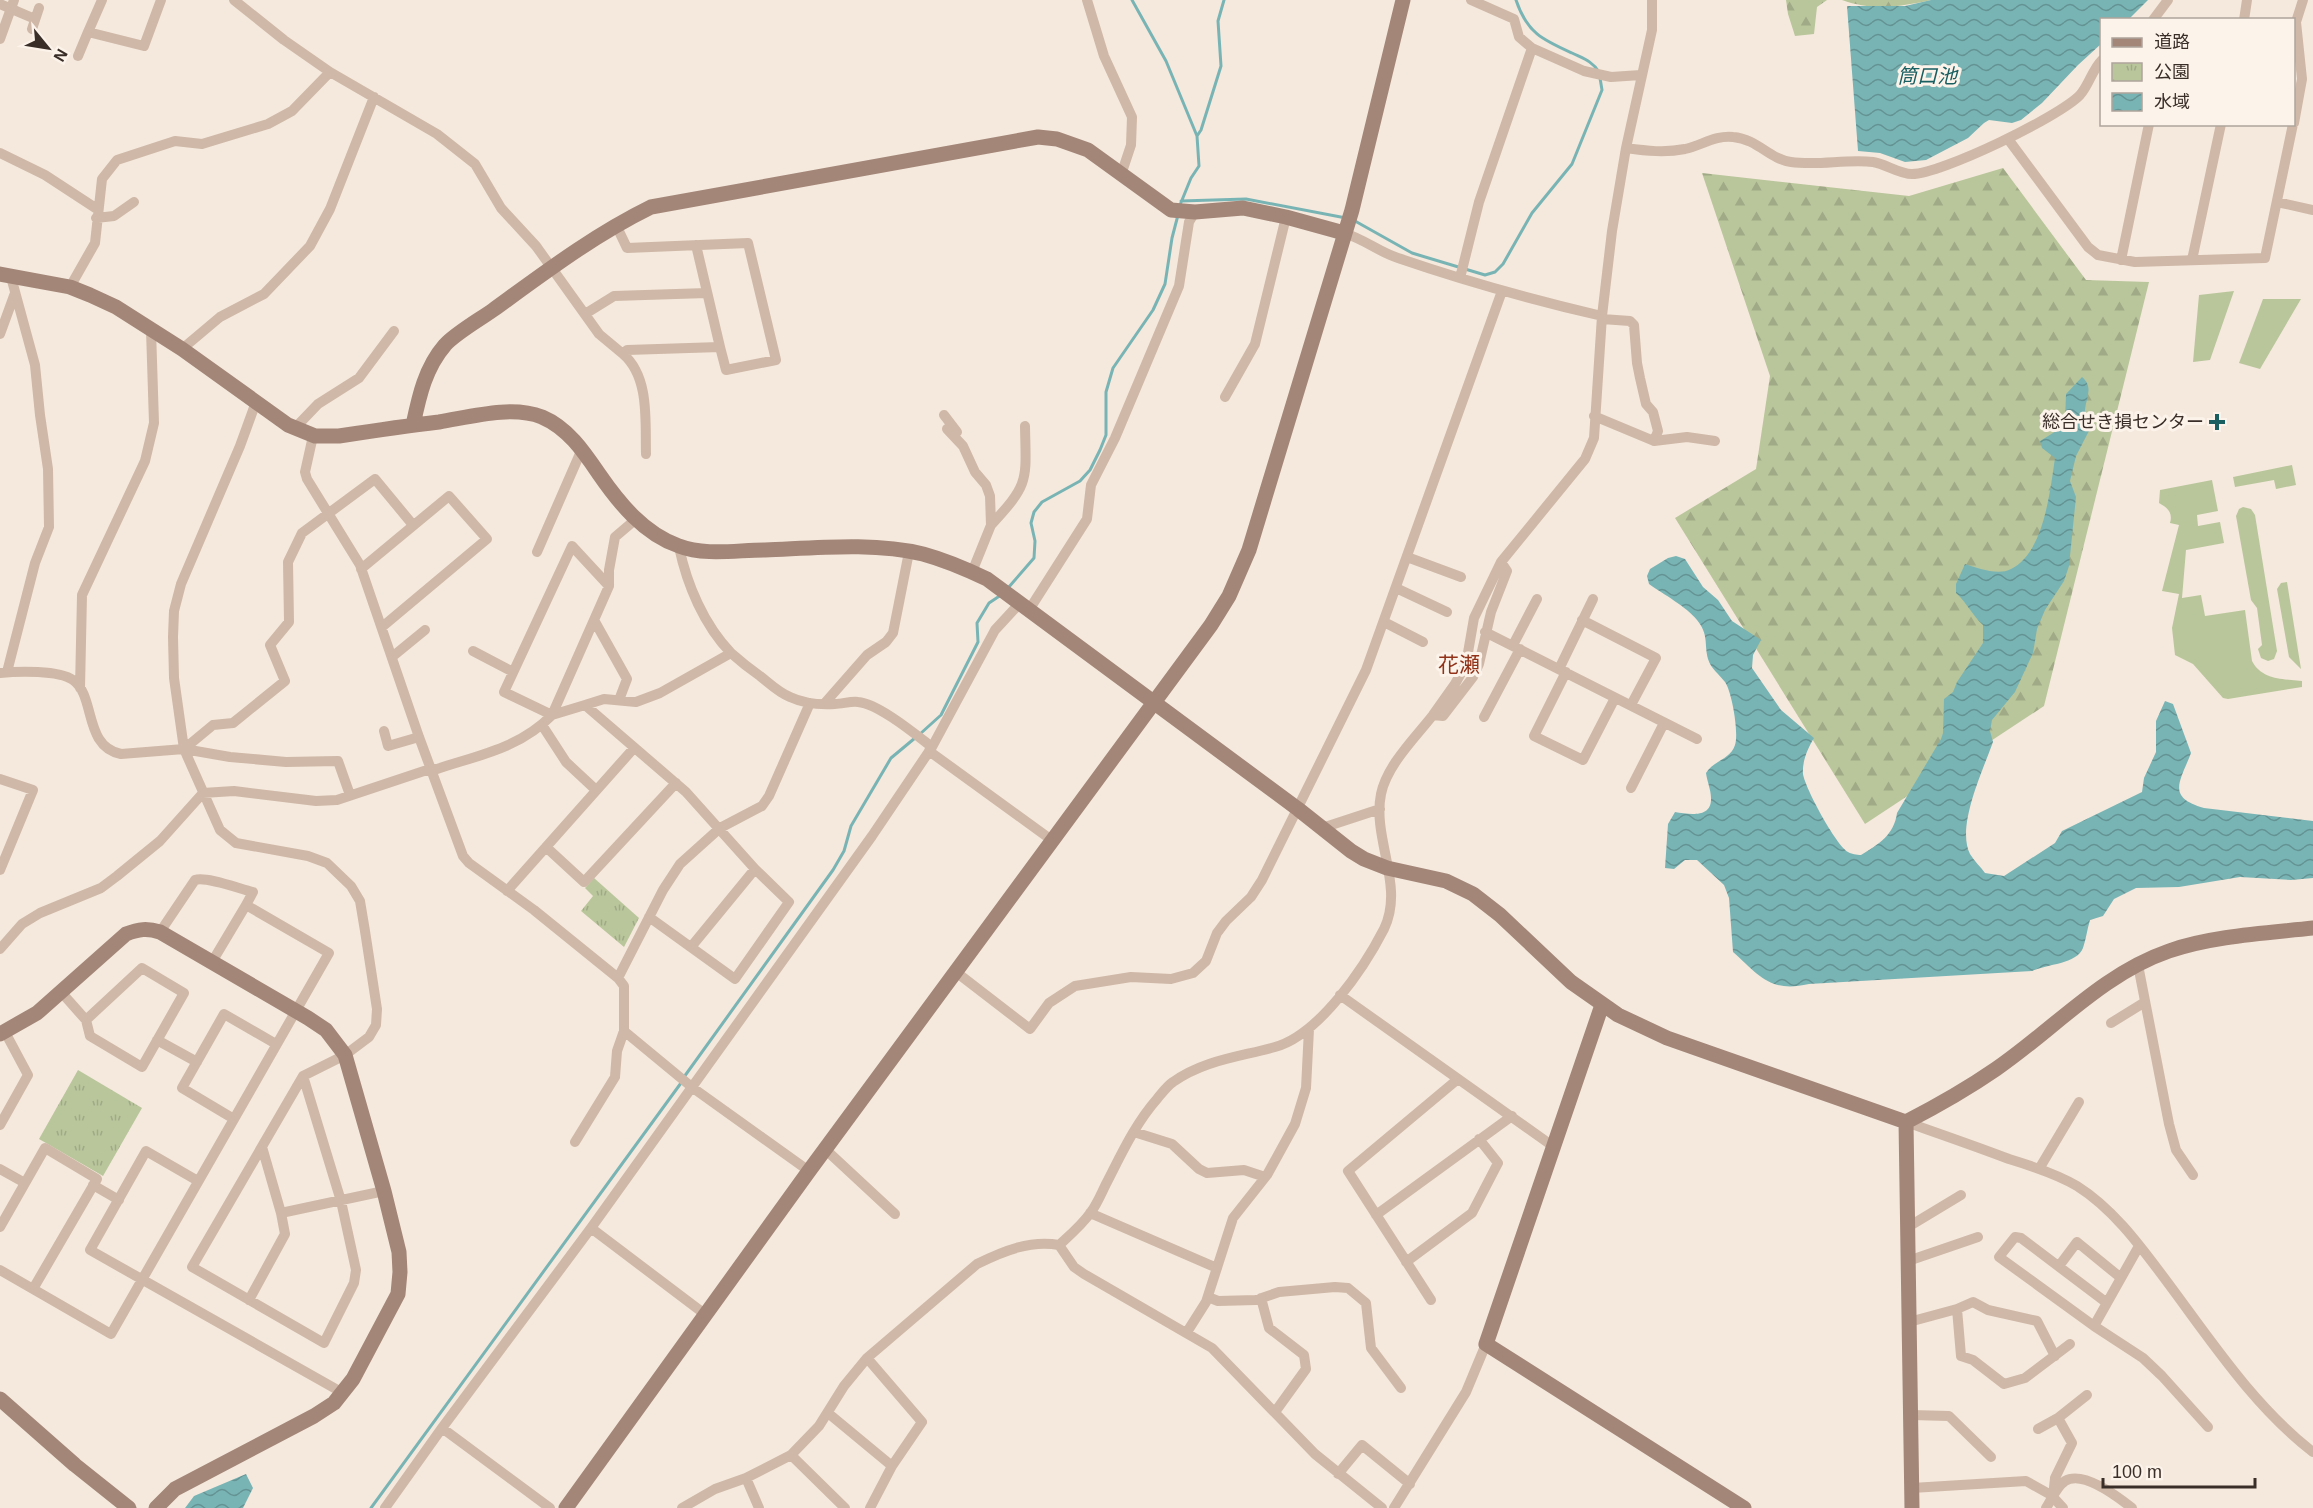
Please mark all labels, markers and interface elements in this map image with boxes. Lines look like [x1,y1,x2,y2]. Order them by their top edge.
north arrow [18,18,78,78]
legend [2100,18,2295,126]
text: 道路 [2154,32,2190,52]
text: N [50,46,71,65]
text: 公園 [2154,62,2190,82]
water label: 筒口池 [1897,65,1959,87]
text: 水域 [2154,92,2190,112]
place label: 総合せき損センター [2042,412,2204,432]
marker: 総合せき損センター [2208,413,2226,431]
district label: 花瀬 [1438,653,1480,676]
scale bar [2103,1451,2254,1489]
text: 100 m [2112,1462,2162,1482]

